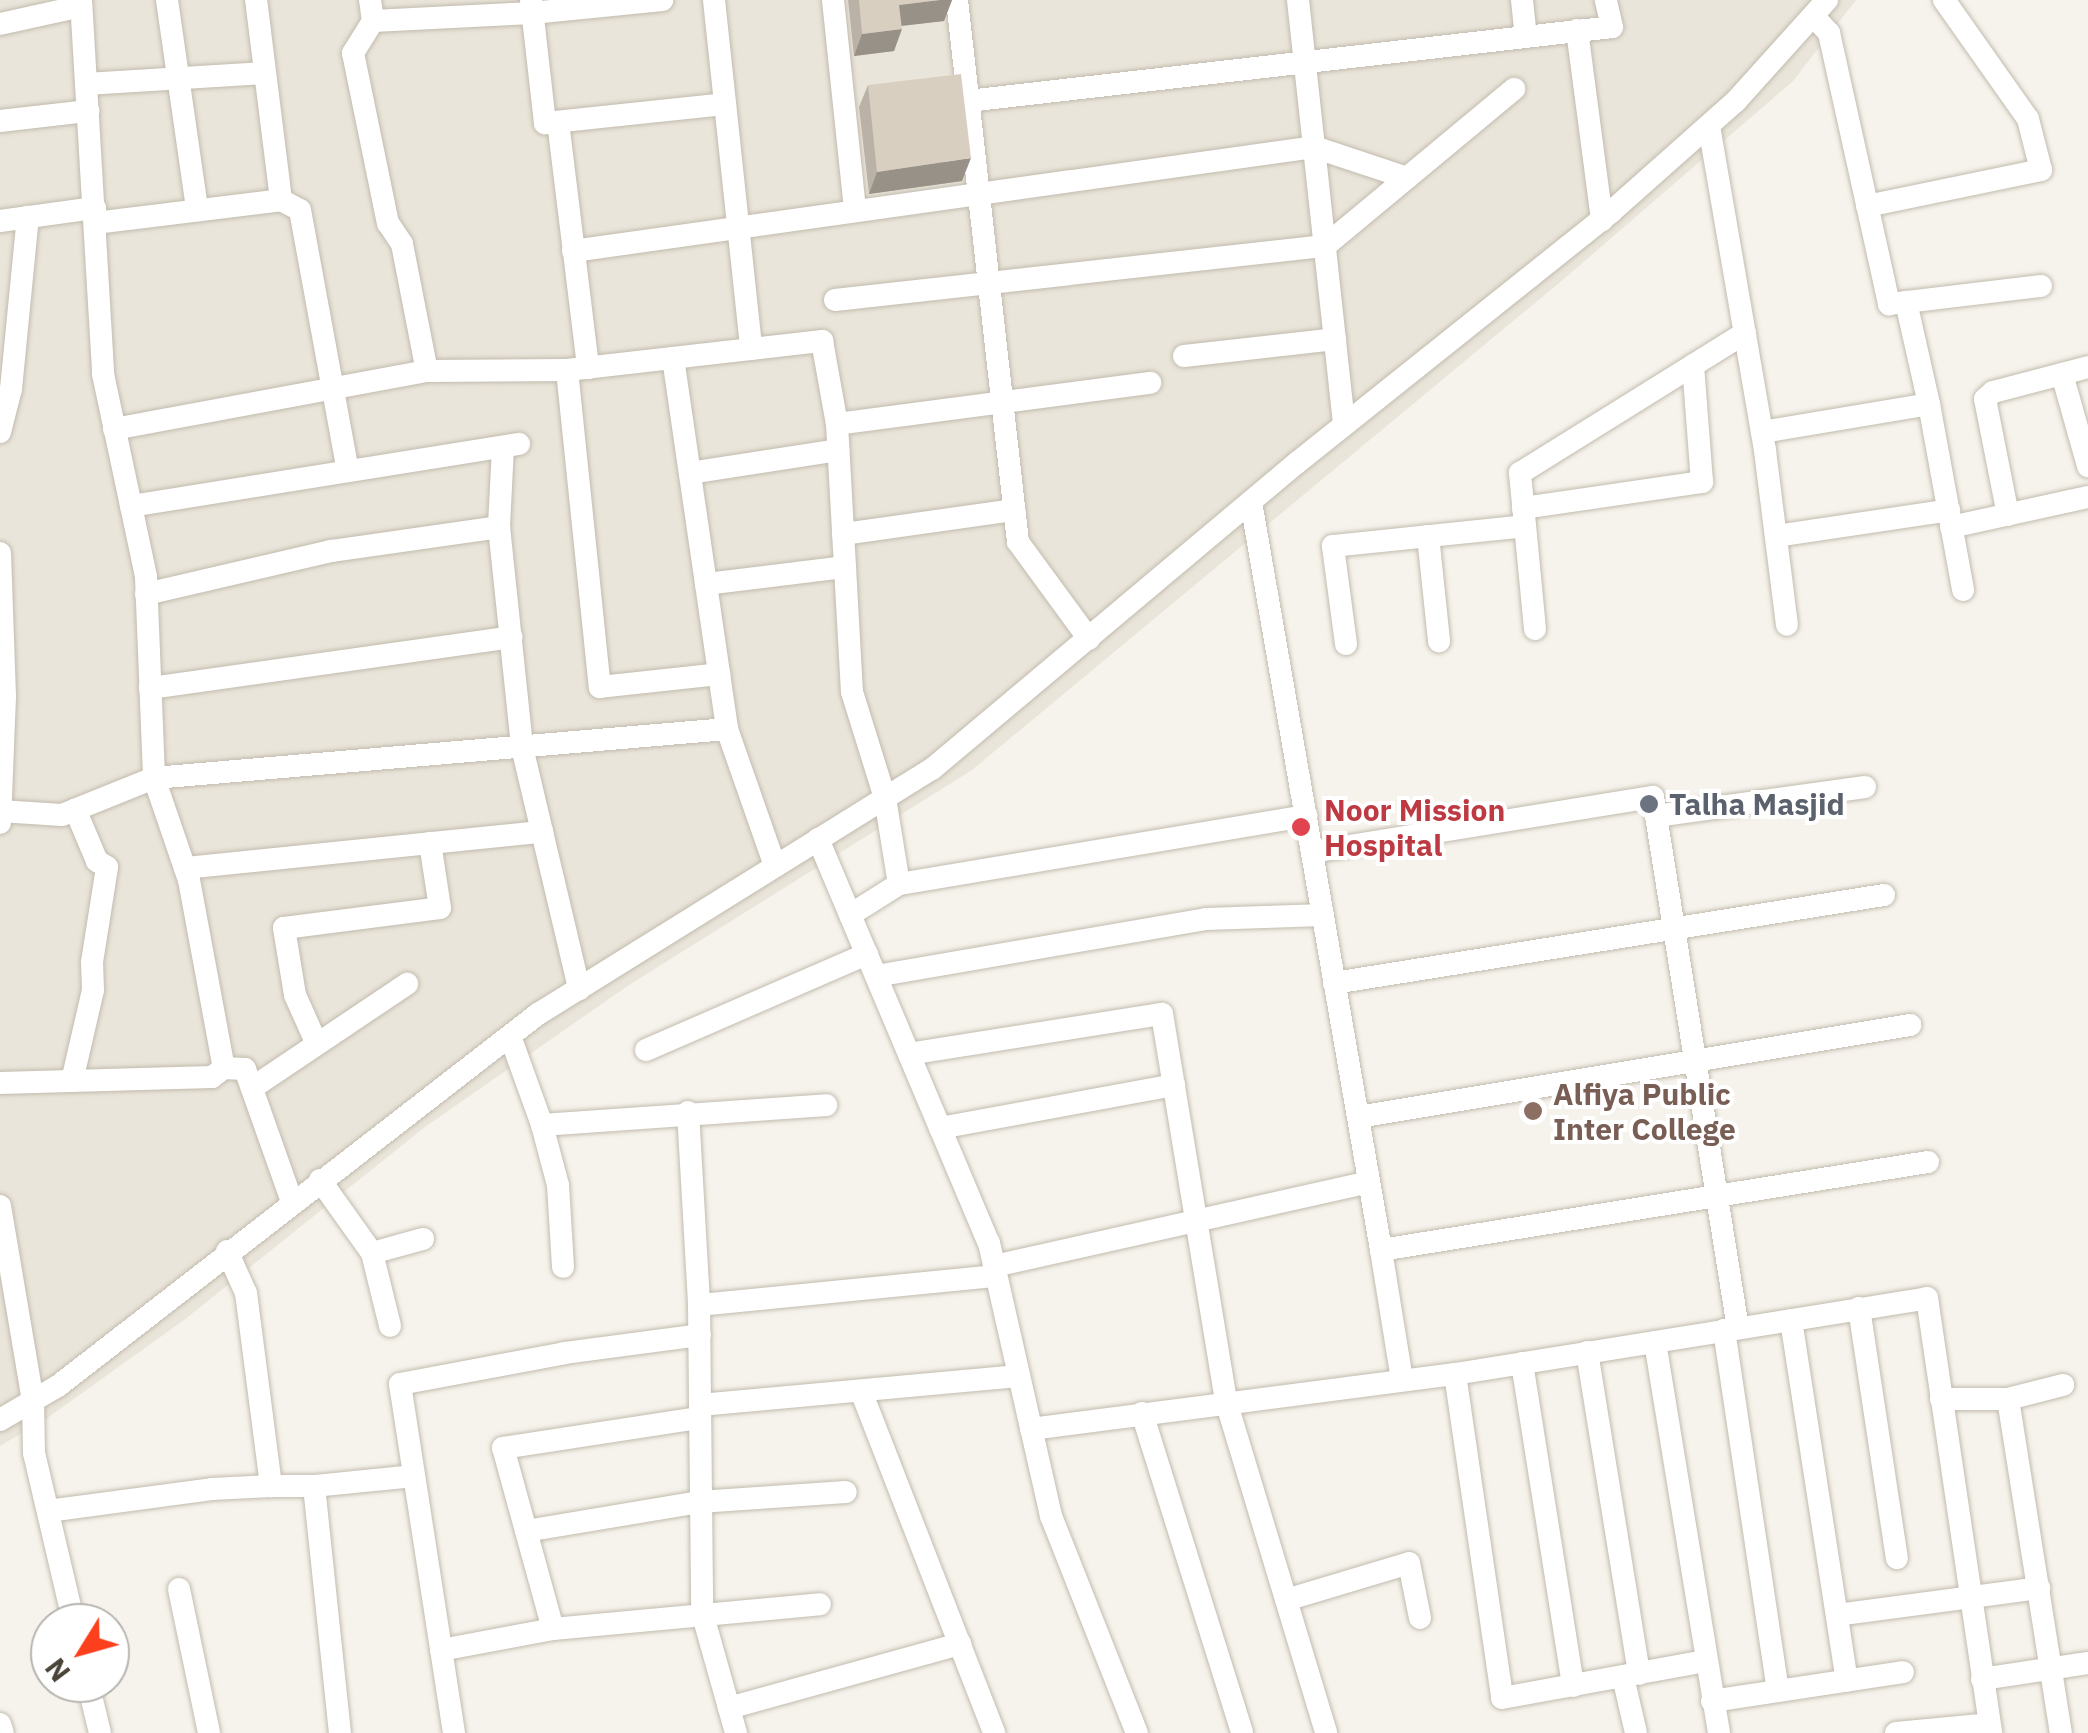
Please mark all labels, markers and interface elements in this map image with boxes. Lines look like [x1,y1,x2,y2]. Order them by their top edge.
place label: Talha Masjid [1669,786,1845,822]
place label: Noor Mission Hospital [1324,792,1505,862]
marker: Talha Masjid [1638,793,1660,815]
marker: Noor Mission Hospital [1288,814,1314,840]
place label: Alfiya Public Inter College [1553,1076,1736,1146]
marker: Alfiya Public Inter College [1522,1100,1544,1122]
north arrow [30,1603,130,1703]
text: N [36,1651,78,1689]

